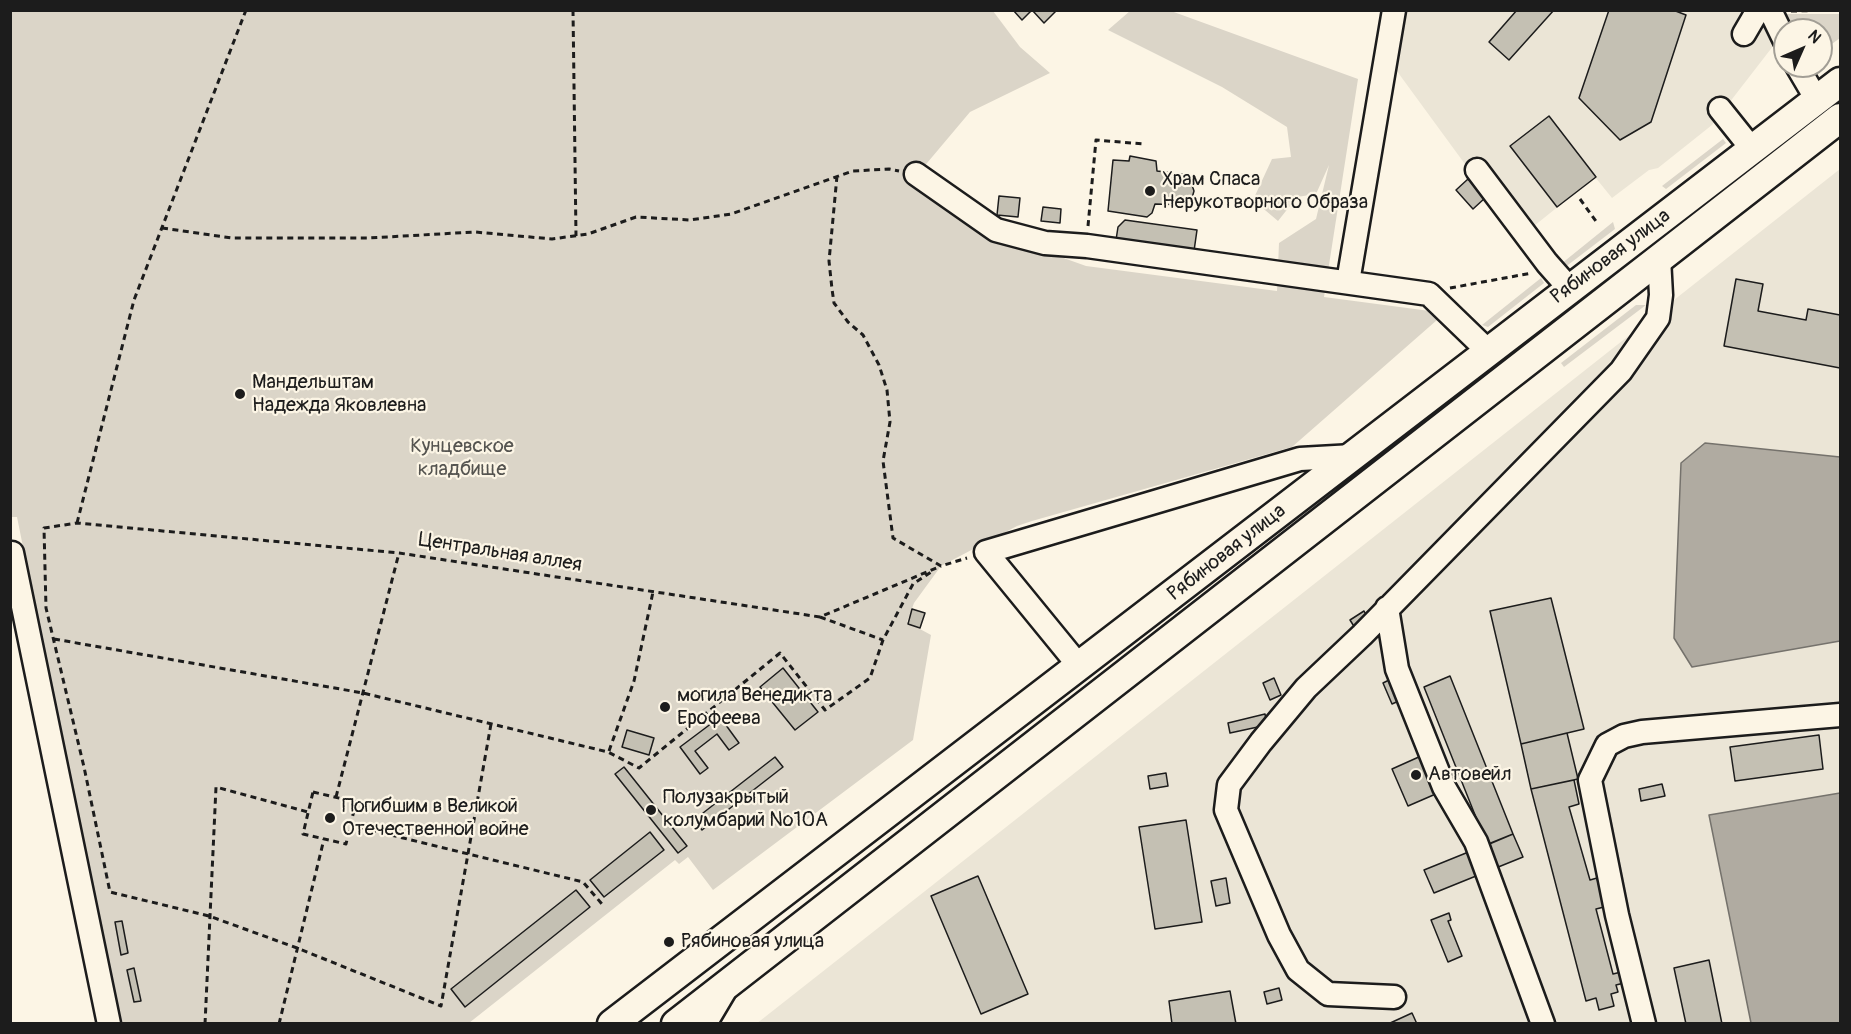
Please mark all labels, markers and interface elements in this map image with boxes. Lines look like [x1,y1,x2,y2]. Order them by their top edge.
north arrow [1773,18,1833,78]
text: N [1803,26,1825,48]
place label: Храм Спаса Нерукотворного Образа [1162,168,1368,215]
marker: Храм Спаса Нерукотворного Образа [1143,184,1157,198]
street label: Рябиновая улица [1547,204,1675,310]
place label: Мандельштам Надежда Яковлевна [252,371,426,418]
marker: Мандельштам Надежда Яковлевна [233,387,247,401]
park label: Кунцевское кладбище [410,435,514,482]
street label: Рябиновая улица [1163,499,1291,607]
street label: Центральная аллея [417,528,583,578]
place label: могила Венедикта Ерофеева [677,684,832,731]
marker: могила Венедикта Ерофеева [658,700,672,714]
place label: Автовейл [1428,763,1511,787]
marker: Автовейл [1409,768,1423,782]
place label: Полузакрытый колумбарий №10А [663,786,828,833]
place label: Погибшим в Великой Отечественной войне [342,795,529,842]
marker: Полузакрытый колумбарий №10А [644,803,658,817]
marker: Погибшим в Великой Отечественной войне [323,811,337,825]
place label: Рябиновая улица [681,930,824,954]
marker: Рябиновая улица [662,935,676,949]

